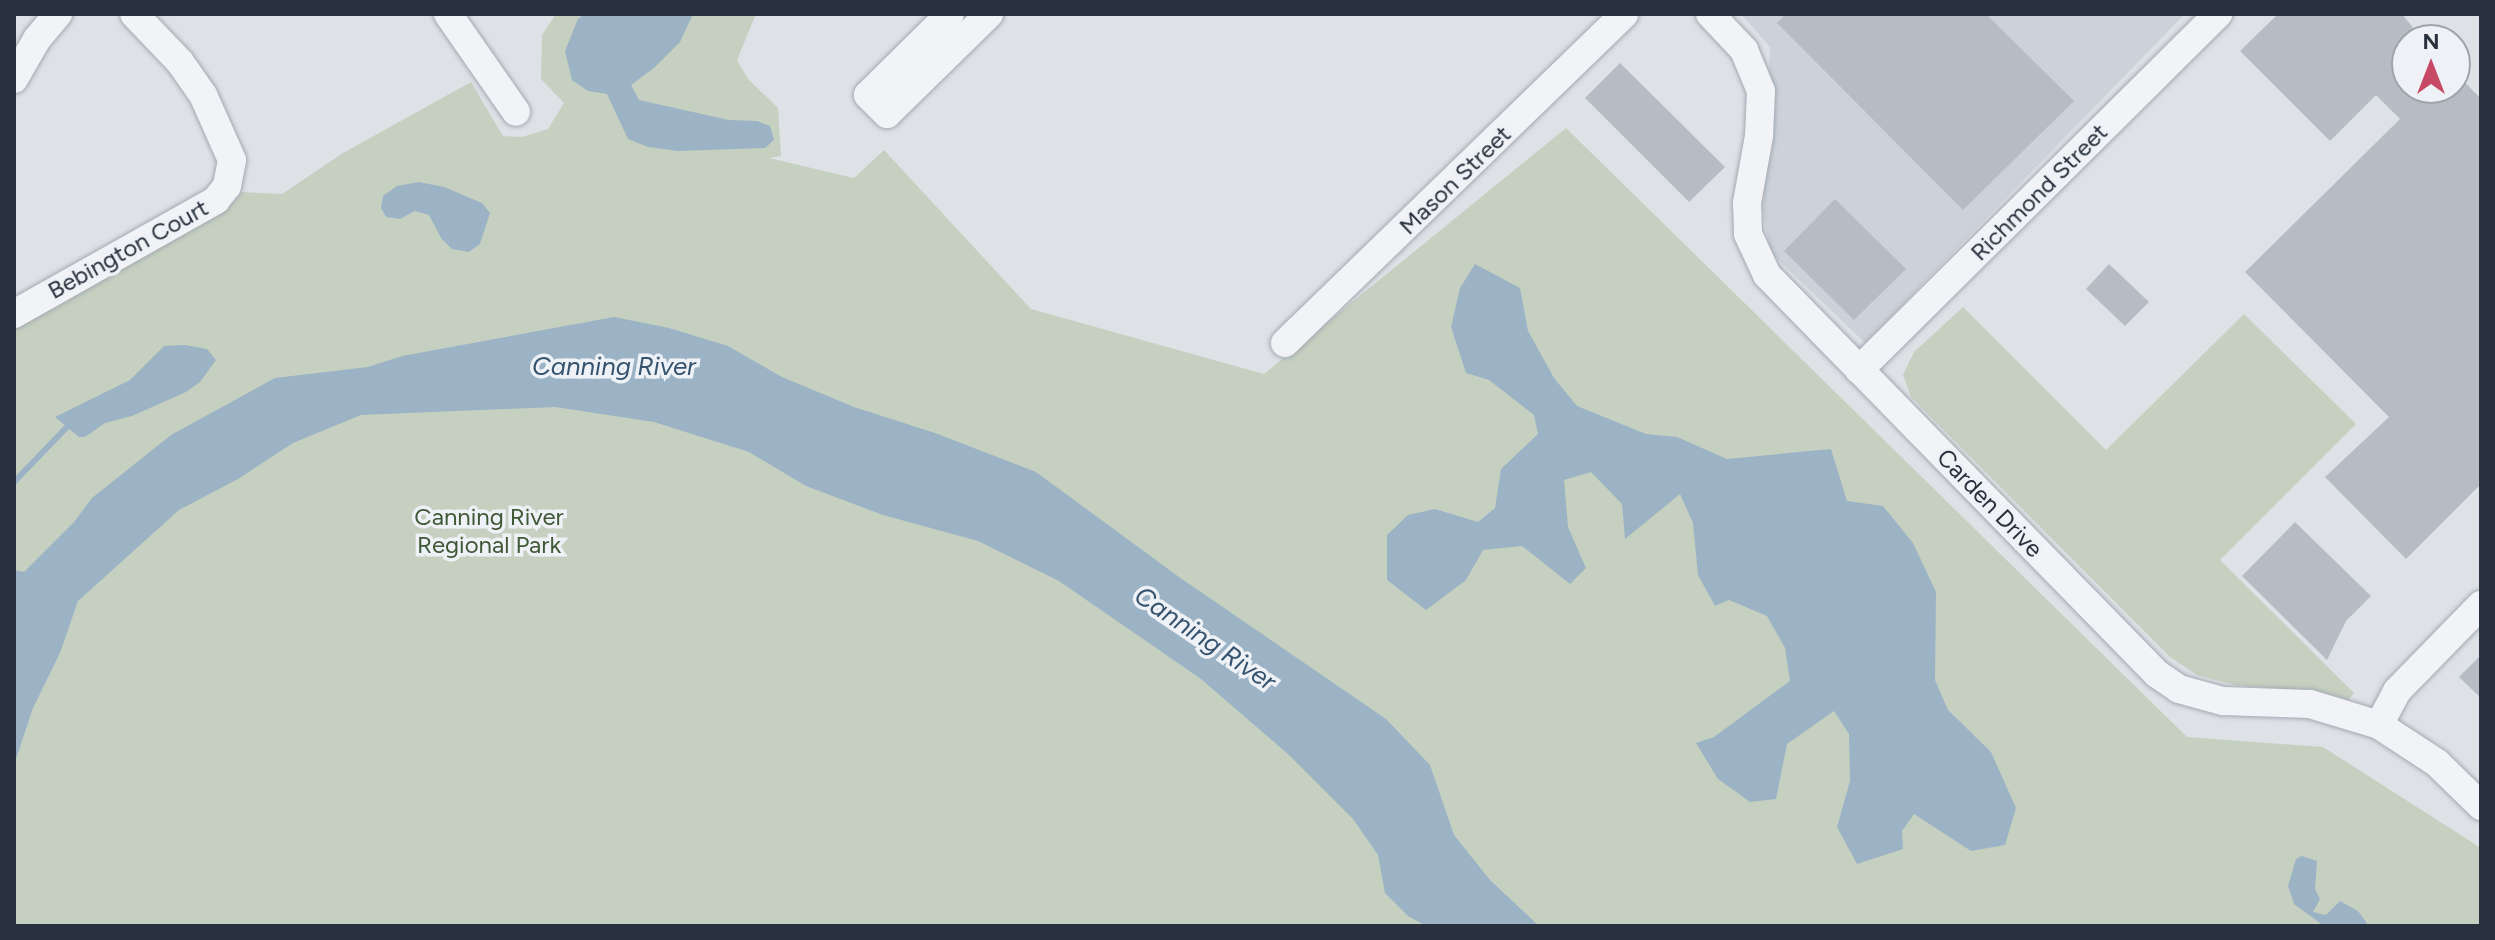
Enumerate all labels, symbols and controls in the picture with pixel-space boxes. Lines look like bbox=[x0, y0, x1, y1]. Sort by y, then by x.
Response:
north arrow bbox=[2391, 24, 2471, 104]
text: N bbox=[2422, 28, 2440, 55]
street label: Richmond Street bbox=[1965, 118, 2113, 266]
street label: Mason Street bbox=[1393, 120, 1517, 240]
street label: Bebington Court bbox=[43, 193, 213, 305]
water label: Canning River bbox=[532, 351, 696, 383]
street label: Carden Drive bbox=[1931, 443, 2049, 563]
park label: Canning River Regional Park bbox=[414, 503, 564, 559]
water label: Canning River bbox=[1128, 580, 1282, 698]

